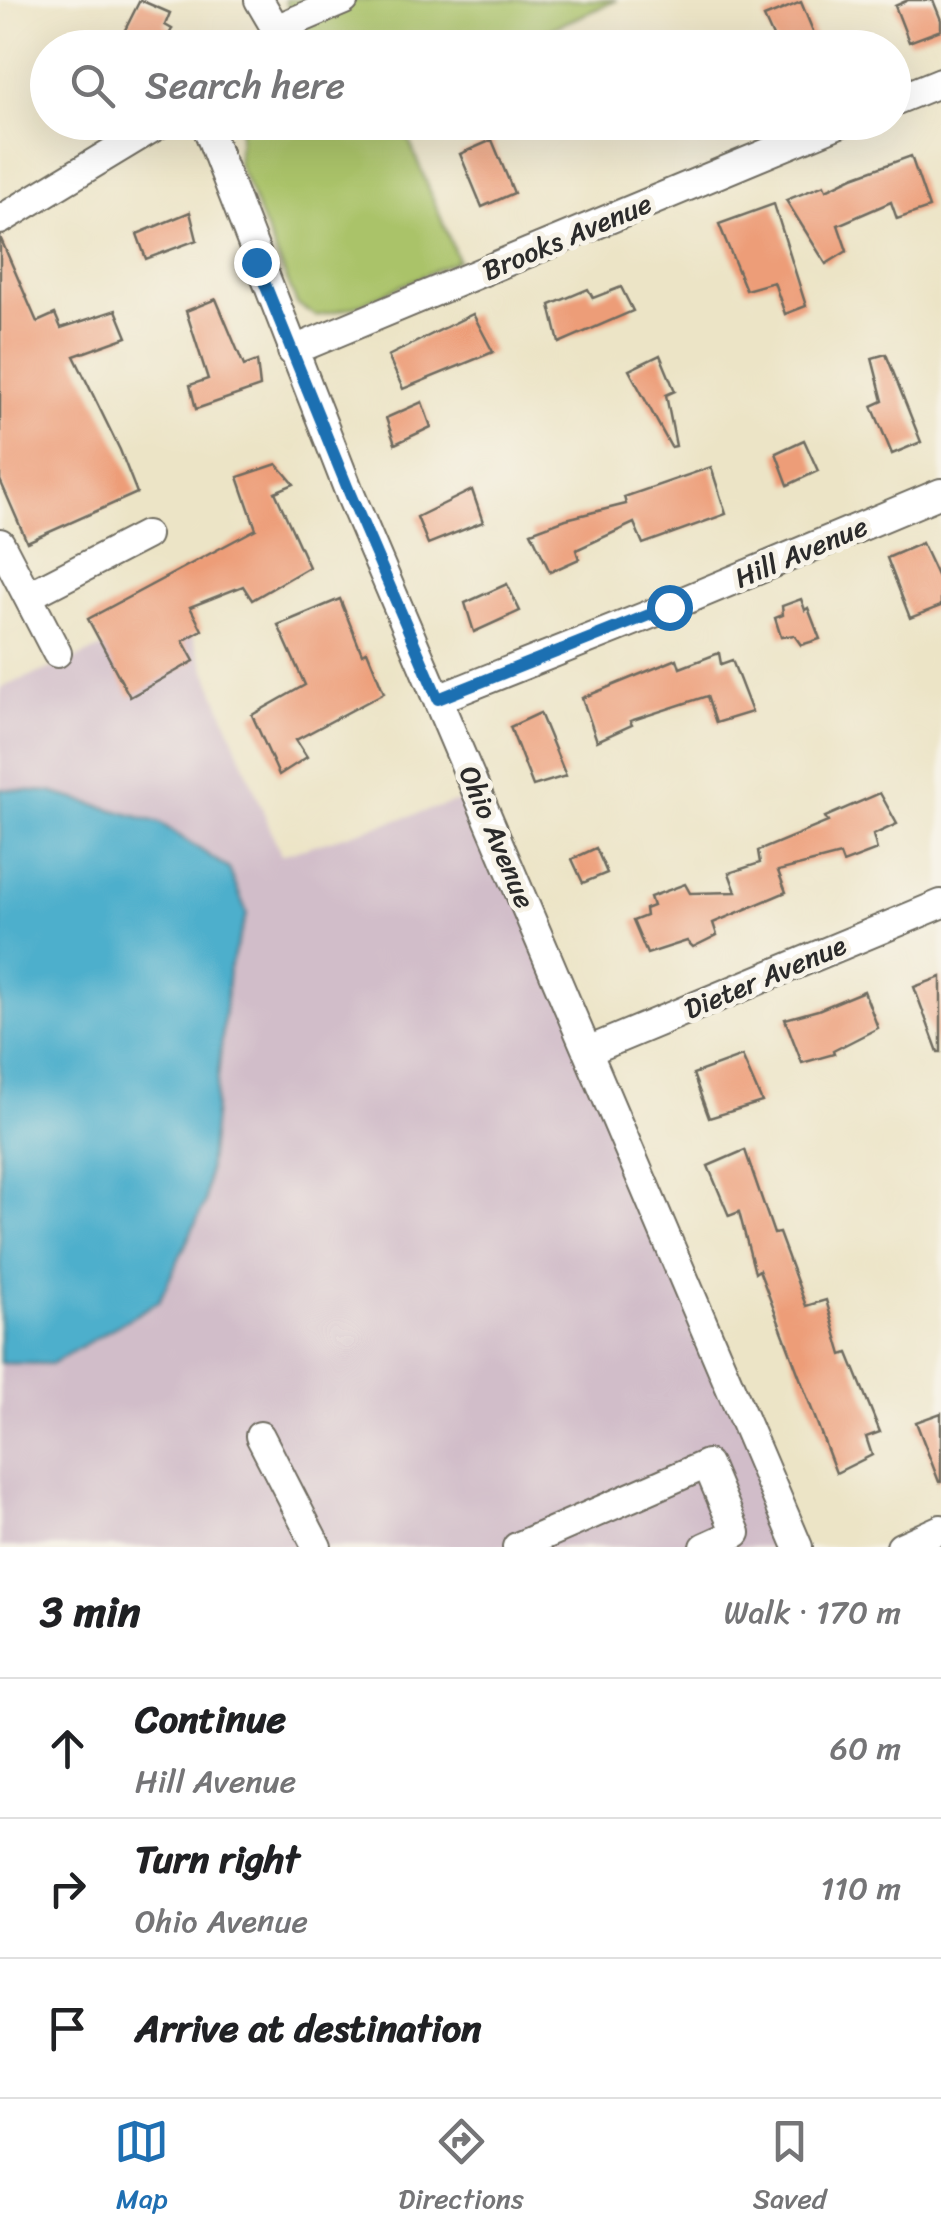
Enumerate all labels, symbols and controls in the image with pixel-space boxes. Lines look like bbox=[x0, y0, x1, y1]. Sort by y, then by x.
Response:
search box bbox=[30, 30, 911, 140]
text: Search here bbox=[145, 52, 345, 119]
icon: search bbox=[65, 58, 120, 113]
street label: Brooks Avenue bbox=[474, 179, 660, 295]
route end bbox=[234, 240, 280, 286]
street label: Hill Avenue bbox=[726, 502, 876, 602]
route start bbox=[647, 585, 693, 631]
street label: Ohio Avenue bbox=[445, 758, 549, 916]
street label: Dieter Avenue bbox=[676, 921, 854, 1033]
text: 3 min bbox=[40, 1575, 140, 1649]
text: Walk · 170 m bbox=[724, 1584, 901, 1641]
text: Continue bbox=[135, 1686, 286, 1753]
text: 60 m bbox=[830, 1720, 901, 1777]
icon: ahead bbox=[40, 1721, 95, 1776]
text: Hill Avenue bbox=[135, 1753, 296, 1810]
text: Turn right bbox=[135, 1826, 300, 1893]
text: 110 m bbox=[820, 1860, 901, 1917]
icon: right bbox=[40, 1861, 95, 1916]
text: Ohio Avenue bbox=[135, 1893, 308, 1950]
text: Arrive at destination bbox=[135, 1995, 482, 2062]
icon: arrive bbox=[40, 2001, 95, 2056]
tab: Map bbox=[114, 2114, 169, 2223]
tab: Directions bbox=[398, 2114, 524, 2223]
tab: Saved bbox=[753, 2114, 827, 2223]

